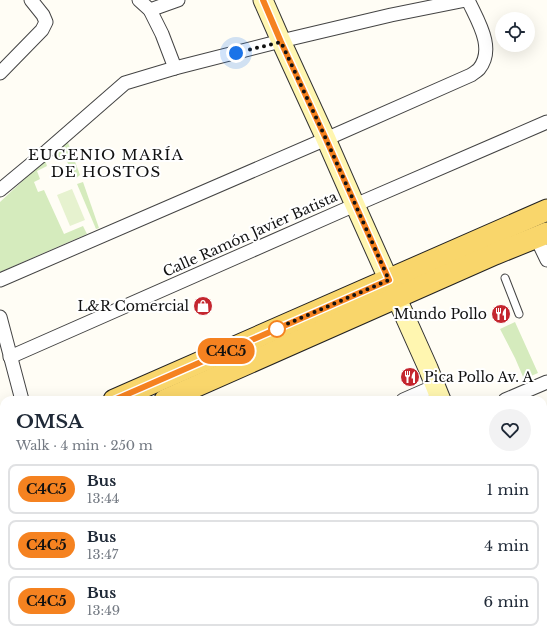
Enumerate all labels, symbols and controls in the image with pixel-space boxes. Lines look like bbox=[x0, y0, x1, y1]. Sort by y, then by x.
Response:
map controls bbox=[495, 12, 535, 52]
button: locate bbox=[495, 12, 535, 52]
your location bbox=[226, 43, 246, 63]
district label: EUGENIO MARÍA DE HOSTOS bbox=[28, 145, 184, 181]
street label: Calle Ramón Javier Batista bbox=[160, 187, 340, 281]
shop icon: L&R Comercial bbox=[192, 295, 214, 317]
place label: L&R Comercial bbox=[77, 297, 189, 315]
restaurant icon: Mundo Pollo bbox=[490, 303, 512, 325]
place label: Mundo Pollo bbox=[394, 305, 487, 323]
unlabelled marker bbox=[268, 320, 286, 338]
line badge: C4C5 bbox=[198, 338, 254, 364]
text: C4C5 bbox=[206, 342, 246, 360]
restaurant icon: Pica Pollo Av. A bbox=[399, 366, 421, 388]
place label: Pica Pollo Av. A bbox=[424, 368, 534, 386]
button: heart bbox=[489, 409, 531, 451]
text: OMSA bbox=[16, 410, 83, 433]
text: Walk · 4 min · 250 m bbox=[16, 437, 153, 454]
text: Bus bbox=[87, 471, 116, 490]
text: C4C5 bbox=[26, 480, 67, 498]
text: 1 min bbox=[486, 480, 529, 499]
text: 13:44 bbox=[87, 490, 119, 507]
text: Bus bbox=[87, 527, 116, 546]
text: C4C5 bbox=[26, 536, 67, 554]
text: 4 min bbox=[484, 536, 529, 555]
text: 13:47 bbox=[87, 546, 118, 563]
text: Bus bbox=[87, 583, 116, 602]
text: C4C5 bbox=[26, 592, 67, 610]
text: 6 min bbox=[484, 592, 529, 611]
text: 13:49 bbox=[87, 602, 120, 619]

